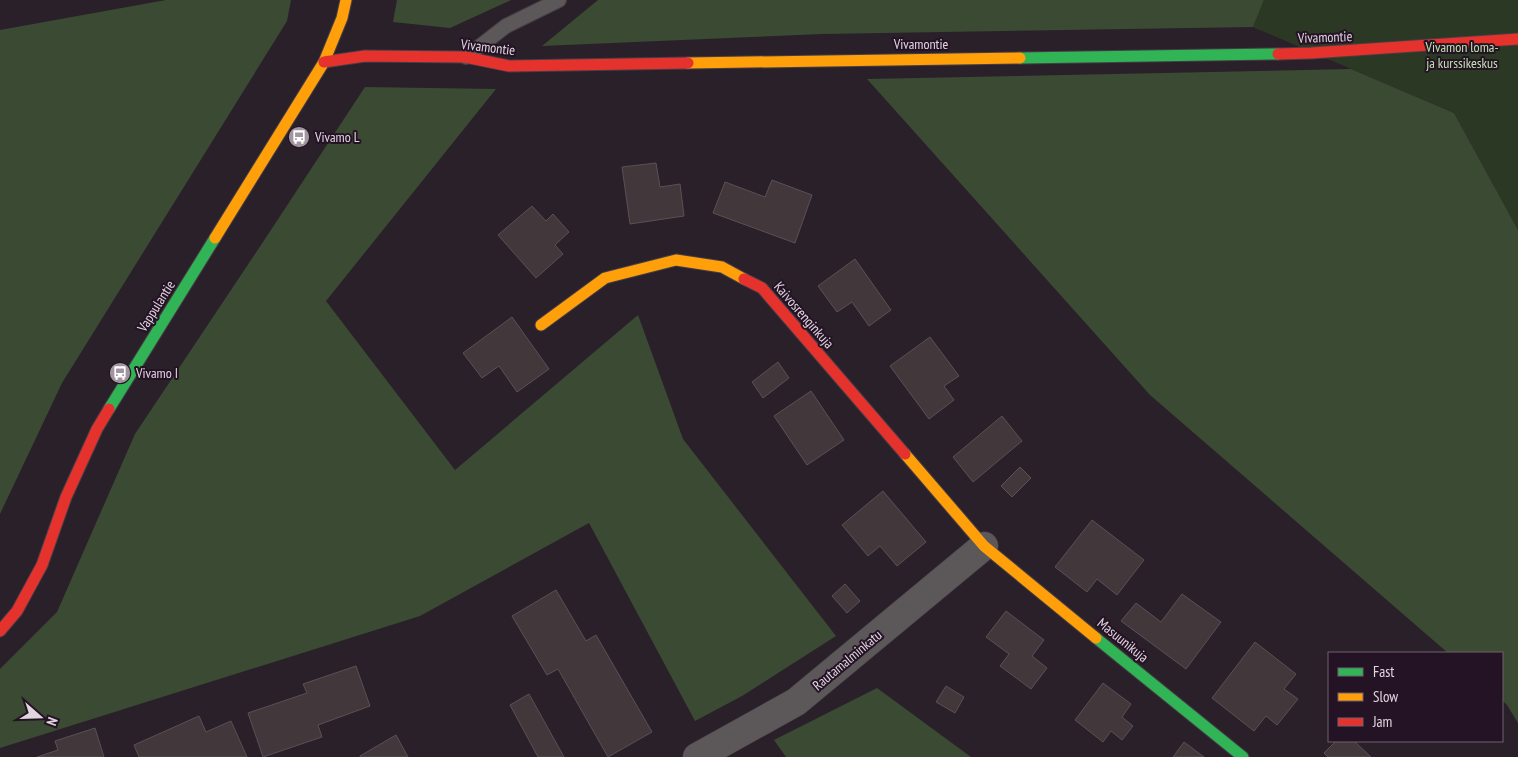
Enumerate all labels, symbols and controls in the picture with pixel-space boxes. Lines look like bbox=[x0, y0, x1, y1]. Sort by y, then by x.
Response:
street label: Vivamontie bbox=[1296, 27, 1353, 47]
street label: Vivamontie bbox=[459, 35, 516, 59]
street label: Vivamontie bbox=[893, 35, 948, 53]
park label: Vivamon loma- ja kurssikeskus bbox=[1425, 38, 1498, 72]
bus stop icon: Vivamo L bbox=[287, 125, 311, 149]
place label: Vivamo L bbox=[314, 128, 360, 146]
street label: Vappulantie bbox=[133, 277, 179, 336]
street label: Kaivosrenginkuja bbox=[770, 278, 838, 352]
bus stop icon: Vivamo I bbox=[108, 361, 132, 385]
place label: Vivamo I bbox=[135, 364, 178, 382]
street label: Masuunikuja bbox=[1094, 614, 1152, 666]
street label: Rautamalminkatu bbox=[809, 626, 885, 694]
legend bbox=[1328, 652, 1503, 742]
text: Fast bbox=[1373, 662, 1394, 681]
text: Slow bbox=[1373, 687, 1398, 706]
north arrow bbox=[15, 692, 65, 742]
text: Jam bbox=[1372, 712, 1392, 731]
text: N bbox=[42, 715, 62, 728]

